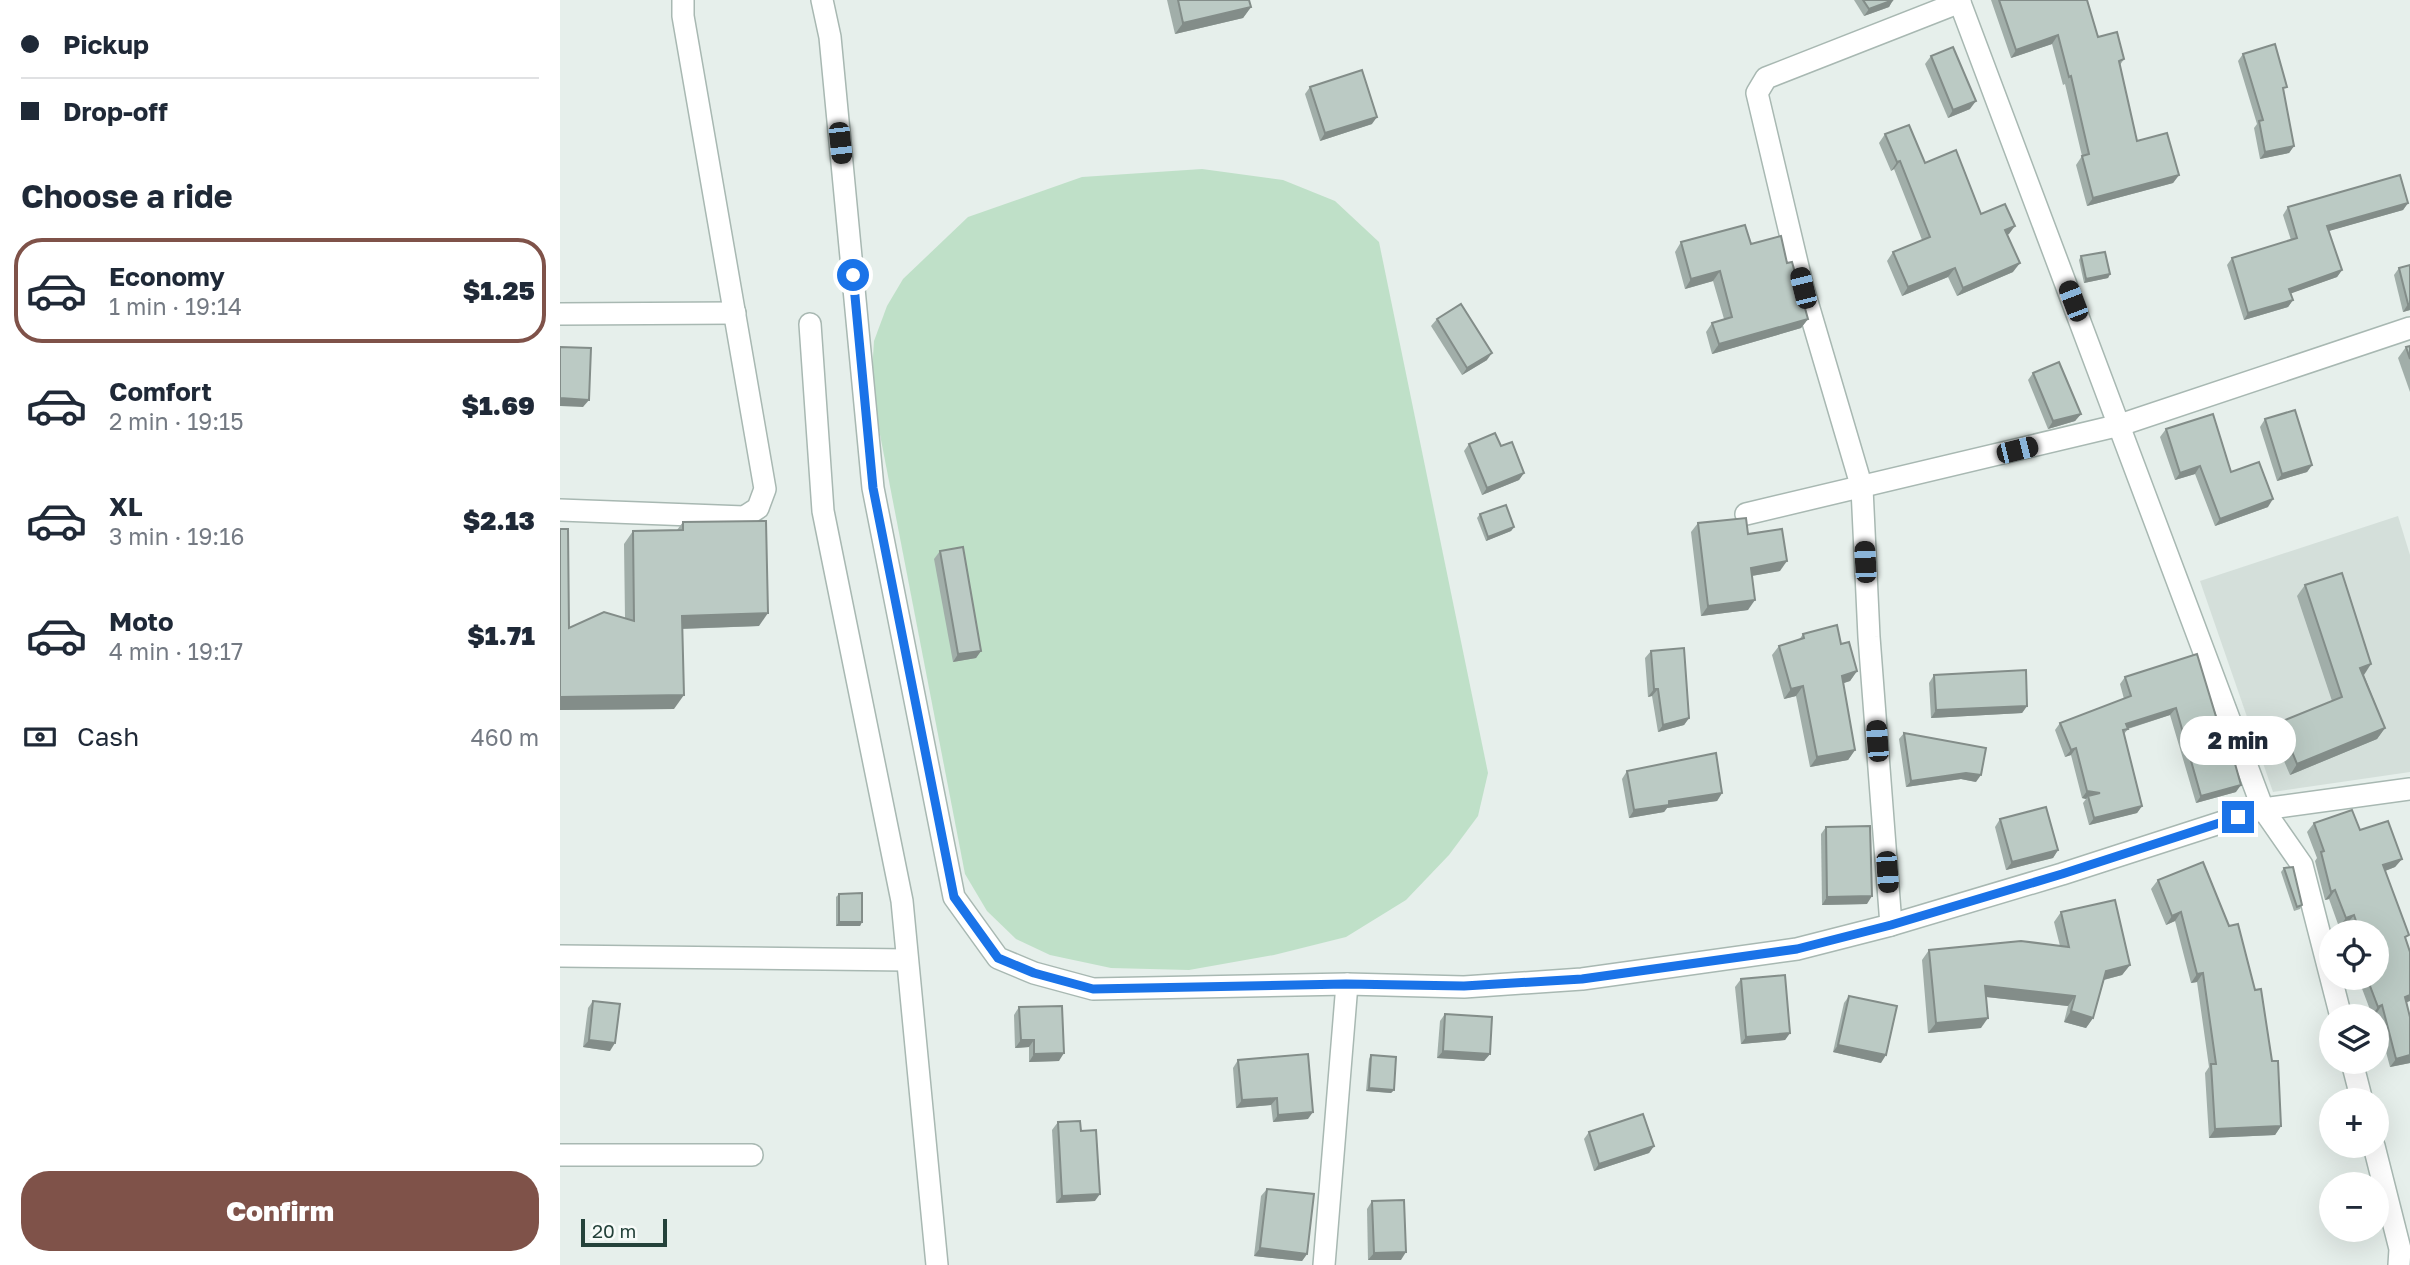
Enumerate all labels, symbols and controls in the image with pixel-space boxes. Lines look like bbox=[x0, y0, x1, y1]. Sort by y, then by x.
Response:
text: Pickup bbox=[63, 29, 149, 60]
text: Drop-off bbox=[63, 96, 168, 127]
car bbox=[828, 121, 853, 165]
text: Choose a ride bbox=[21, 177, 233, 215]
icon: car bbox=[25, 259, 88, 322]
route start bbox=[837, 259, 869, 291]
text: Economy bbox=[109, 261, 225, 292]
car bbox=[1788, 265, 1819, 311]
text: $1.25 bbox=[463, 275, 535, 306]
car bbox=[2056, 278, 2091, 324]
text: 1 min · 19:14 bbox=[109, 292, 242, 320]
icon: car bbox=[25, 374, 88, 437]
text: Comfort bbox=[109, 376, 212, 407]
text: $1.69 bbox=[461, 390, 535, 421]
text: 2 min · 19:15 bbox=[109, 407, 244, 435]
car bbox=[1995, 435, 2040, 465]
icon: car bbox=[25, 489, 88, 552]
text: XL bbox=[109, 491, 143, 522]
text: $2.13 bbox=[463, 505, 535, 536]
text: 3 min · 19:16 bbox=[109, 522, 244, 550]
car bbox=[1854, 540, 1877, 584]
icon: car bbox=[25, 604, 88, 667]
text: Moto bbox=[109, 606, 174, 637]
text: $1.71 bbox=[467, 620, 535, 651]
text: 4 min · 19:17 bbox=[109, 637, 243, 665]
callout: 2 min bbox=[2180, 716, 2296, 764]
icon: cash bbox=[21, 718, 59, 756]
car bbox=[1866, 719, 1889, 763]
text: Cash bbox=[77, 721, 139, 752]
text: 460 m bbox=[471, 723, 539, 751]
text: 2 min bbox=[2208, 726, 2268, 754]
route end bbox=[2222, 801, 2254, 833]
car bbox=[1876, 850, 1899, 894]
map controls bbox=[2319, 920, 2389, 1242]
button: locate bbox=[2319, 920, 2389, 990]
button: layers bbox=[2319, 1004, 2389, 1074]
button: + bbox=[2319, 1088, 2389, 1158]
button: Confirm bbox=[21, 1171, 539, 1251]
button: − bbox=[2319, 1172, 2389, 1242]
scale bar bbox=[581, 1216, 667, 1248]
text: 20 m bbox=[592, 1219, 636, 1242]

